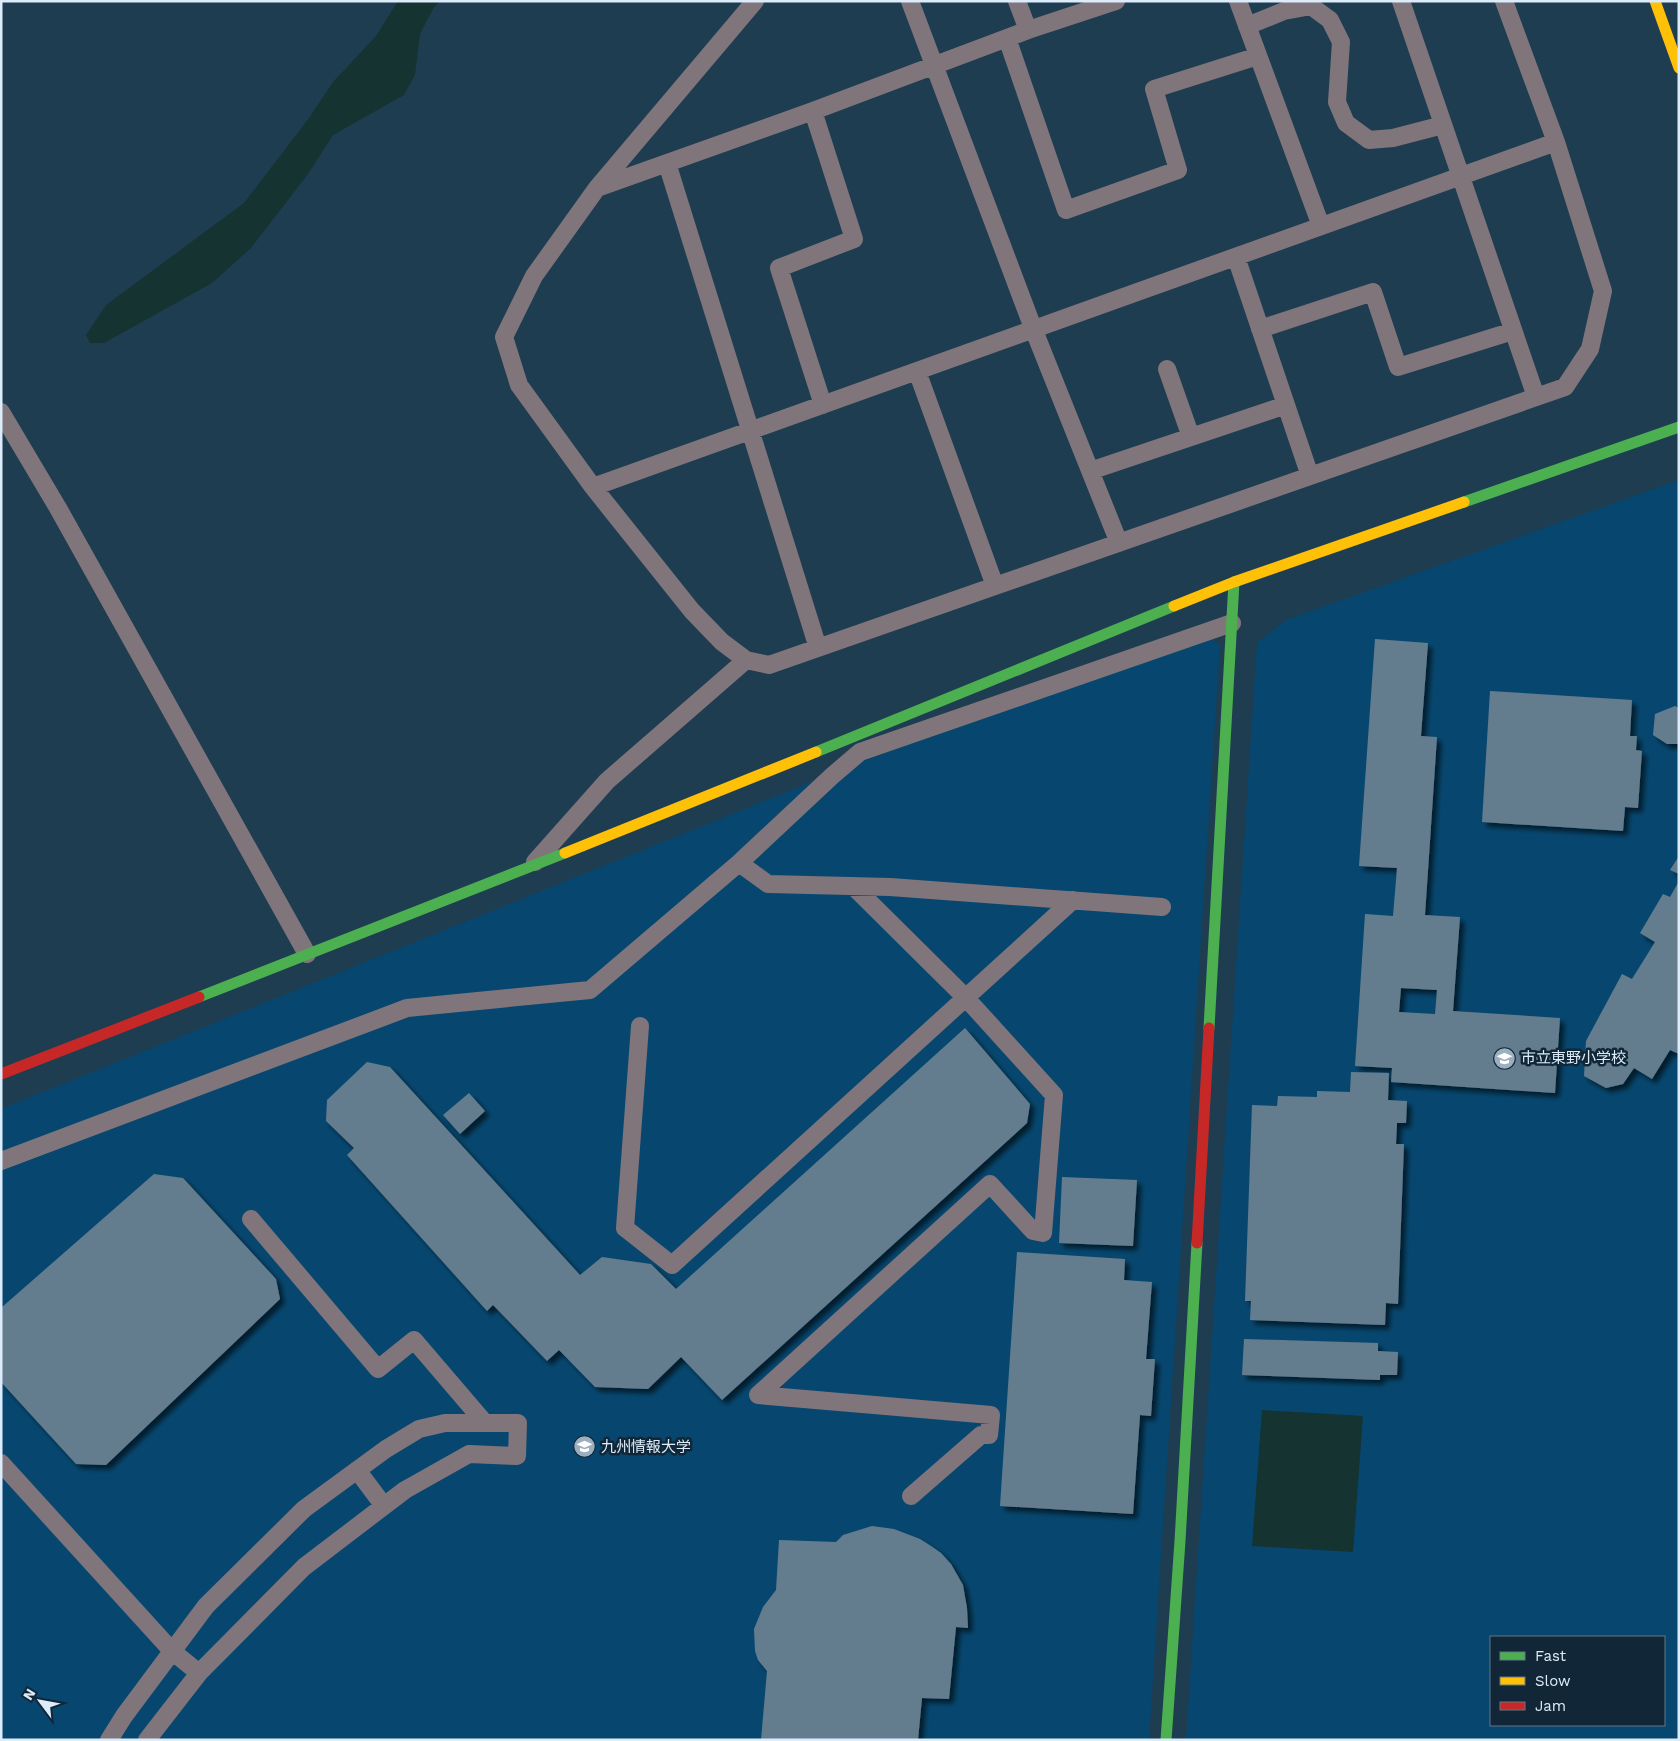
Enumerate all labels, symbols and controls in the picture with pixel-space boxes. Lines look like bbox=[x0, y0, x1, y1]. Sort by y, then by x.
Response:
school or university icon: 市立東野小学校 bbox=[1493, 1046, 1517, 1070]
place label: 市立東野小学校 bbox=[1521, 1049, 1626, 1067]
school or university icon: 九州情報大学 bbox=[573, 1435, 597, 1459]
place label: 九州情報大学 bbox=[601, 1438, 691, 1456]
legend bbox=[1490, 1636, 1665, 1726]
text: Fast bbox=[1535, 1647, 1567, 1665]
text: Slow bbox=[1535, 1672, 1571, 1690]
north arrow bbox=[15, 1676, 65, 1726]
text: N bbox=[19, 1685, 39, 1703]
text: Jam bbox=[1535, 1697, 1566, 1715]

